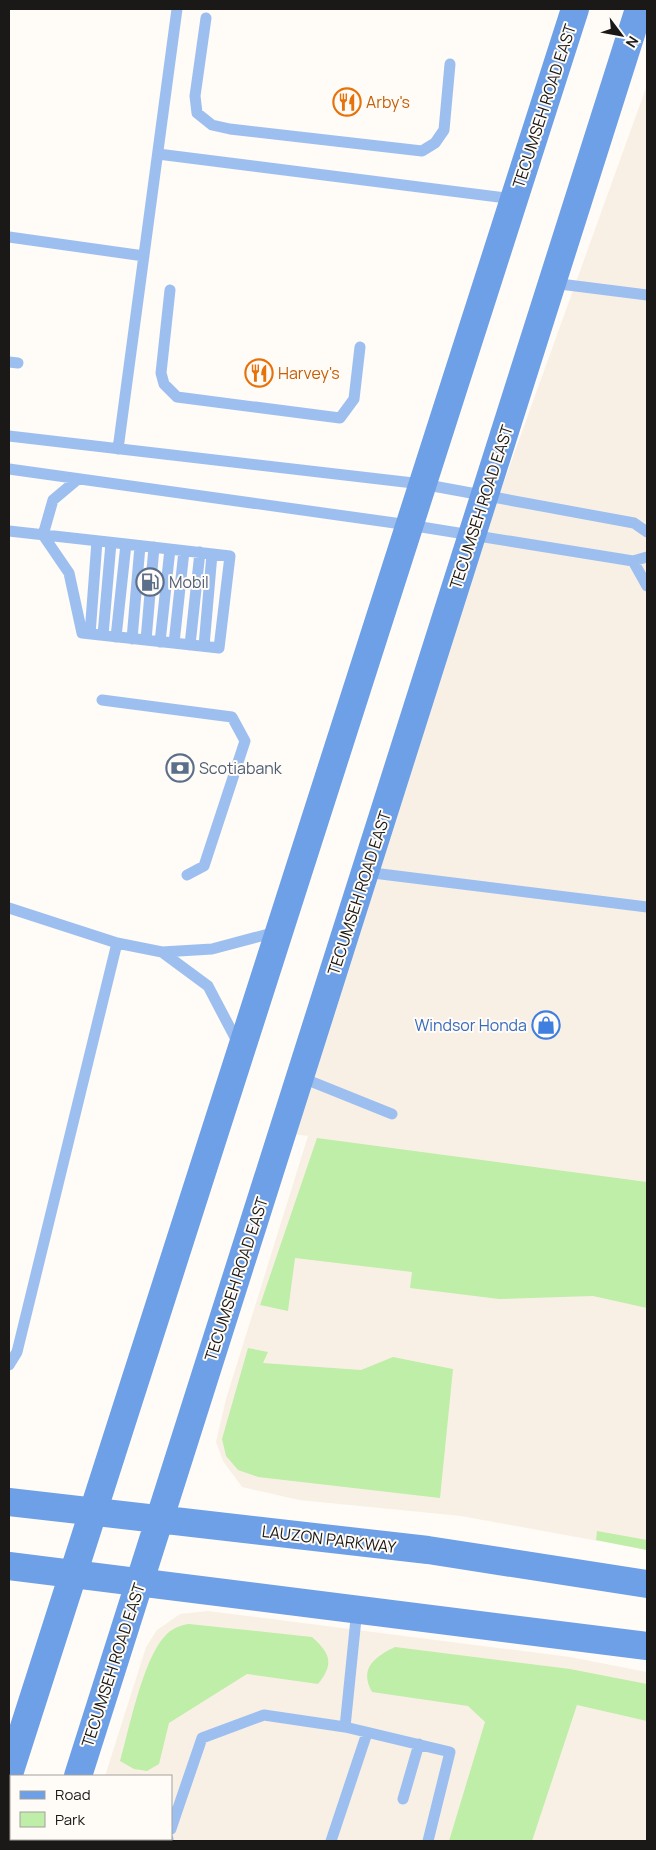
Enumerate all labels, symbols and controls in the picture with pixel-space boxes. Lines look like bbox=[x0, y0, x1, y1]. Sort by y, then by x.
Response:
north arrow bbox=[596, 10, 646, 60]
street label: TECUMSEH ROAD EAST bbox=[507, 21, 581, 191]
text: N bbox=[622, 33, 643, 51]
restaurant icon: Arby's bbox=[332, 87, 362, 117]
place label: Arby's bbox=[366, 91, 410, 113]
restaurant icon: Harvey's bbox=[244, 358, 274, 388]
place label: Harvey's bbox=[278, 362, 340, 384]
street label: TECUMSEH ROAD EAST bbox=[444, 422, 518, 592]
fuel station icon: Mobil bbox=[135, 567, 165, 597]
place label: Mobil bbox=[169, 571, 209, 593]
bank icon: Scotiabank bbox=[165, 753, 195, 783]
place label: Scotiabank bbox=[199, 757, 283, 779]
street label: TECUMSEH ROAD EAST bbox=[322, 808, 396, 978]
shop icon: Windsor Honda bbox=[531, 1010, 561, 1040]
place label: Windsor Honda bbox=[415, 1014, 527, 1036]
street label: TECUMSEH ROAD EAST bbox=[199, 1194, 273, 1364]
street label: LAUZON PARKWAY bbox=[261, 1520, 398, 1558]
street label: TECUMSEH ROAD EAST bbox=[76, 1580, 150, 1750]
legend bbox=[10, 1775, 172, 1840]
text: Road bbox=[55, 1784, 91, 1805]
text: Park bbox=[55, 1809, 85, 1830]

